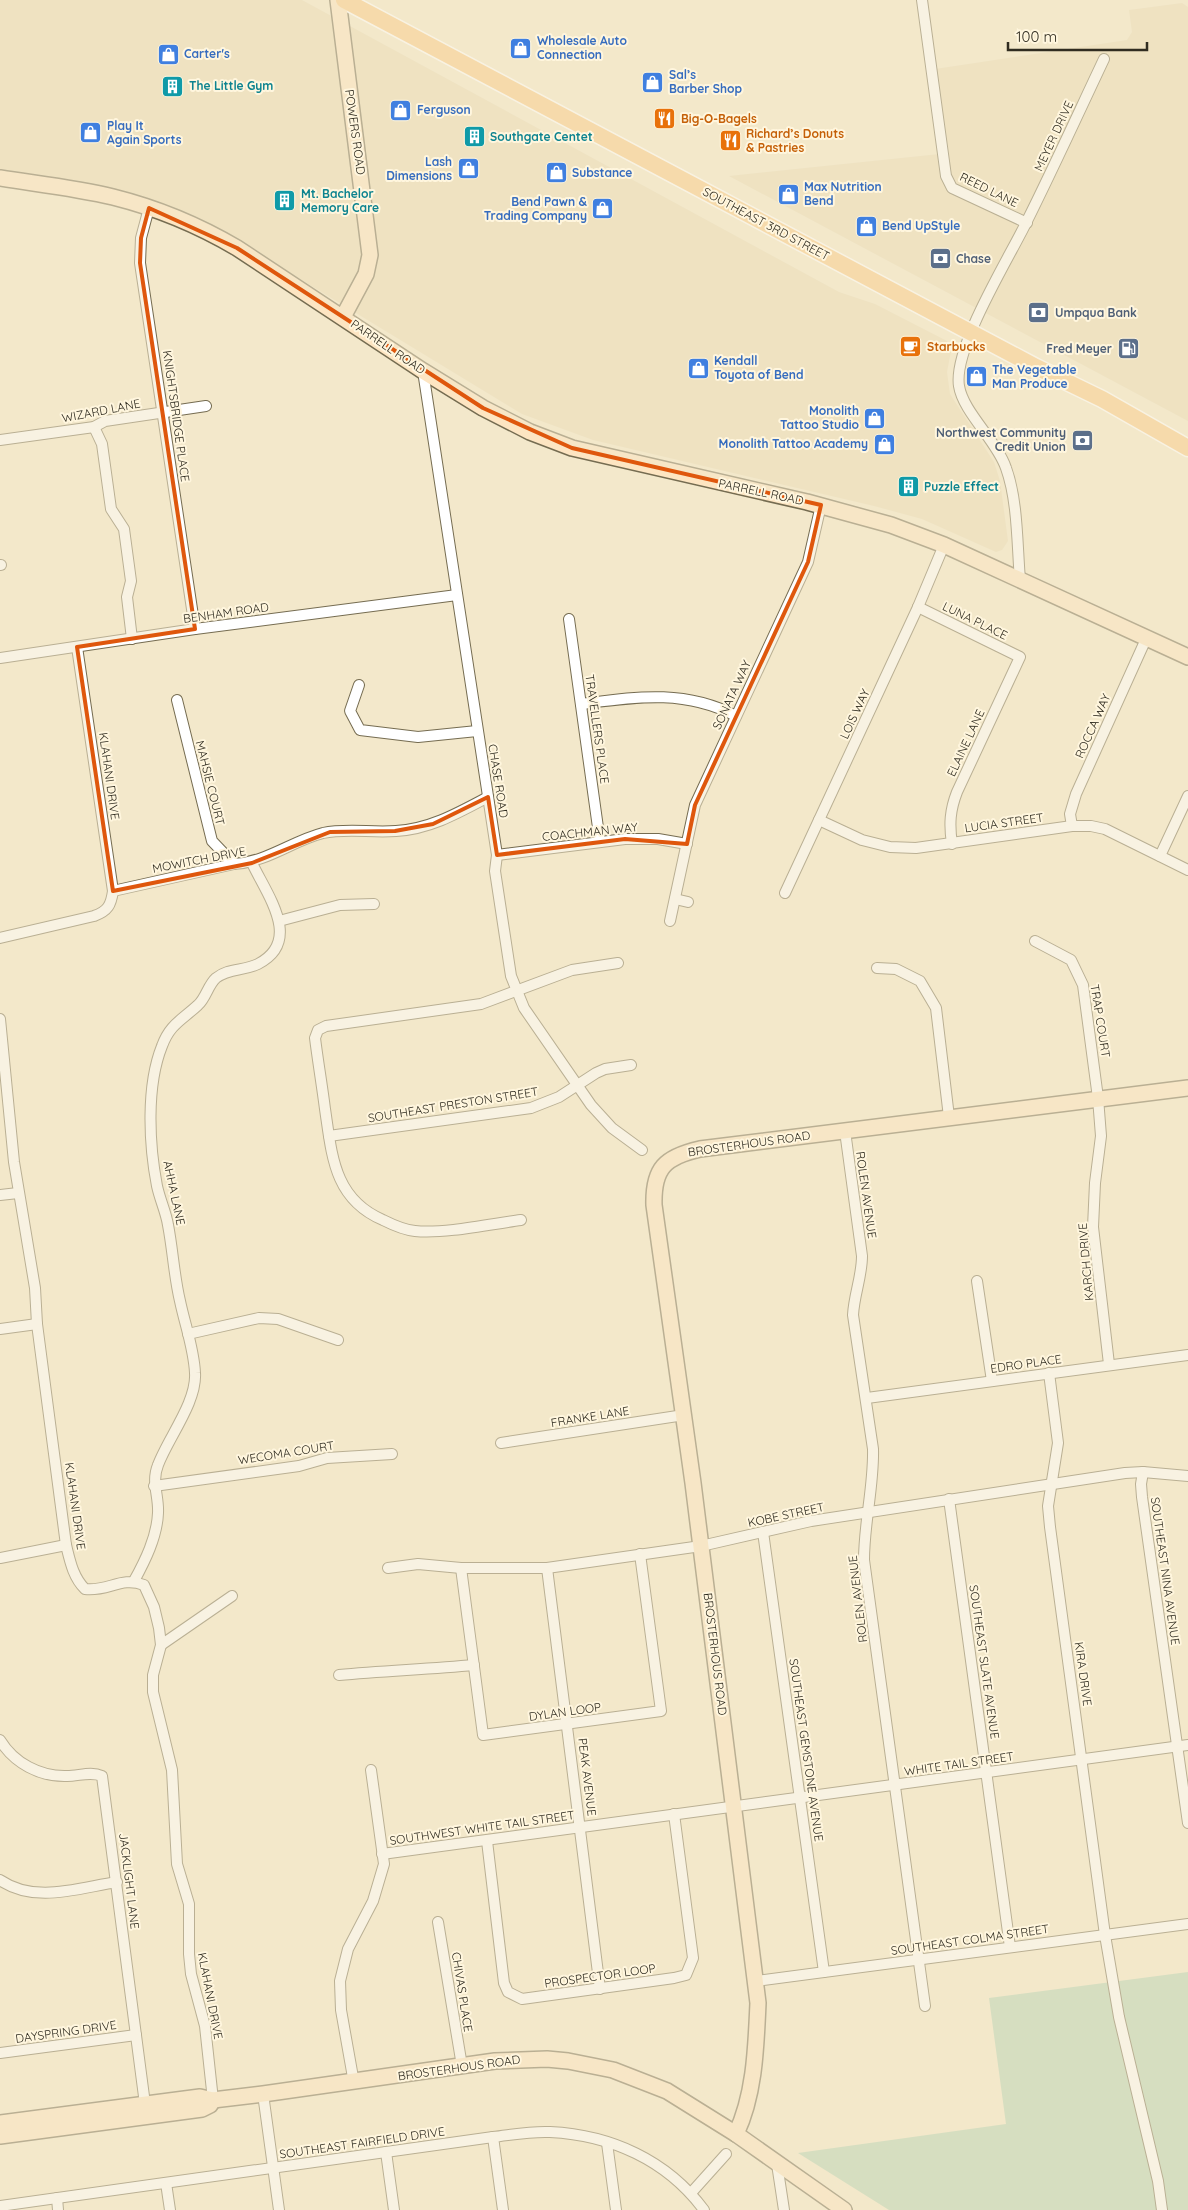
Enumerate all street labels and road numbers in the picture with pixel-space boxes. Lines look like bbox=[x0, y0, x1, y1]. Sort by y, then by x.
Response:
street label: POWERS ROAD bbox=[342, 88, 369, 176]
street label: MEYER DRIVE bbox=[1031, 98, 1076, 173]
street label: REED LANE bbox=[957, 169, 1021, 210]
street label: SOUTHEAST 3RD STREET bbox=[700, 184, 832, 263]
street label: PARRELL ROAD bbox=[348, 316, 429, 377]
street label: KNIGHTSBRIDGE PLACE bbox=[160, 349, 193, 483]
street label: WIZARD LANE bbox=[60, 396, 142, 425]
street label: PARRELL ROAD bbox=[717, 475, 805, 508]
street label: LUNA PLACE bbox=[940, 598, 1010, 643]
street label: BENHAM ROAD bbox=[182, 599, 270, 626]
street label: SONATA WAY bbox=[709, 657, 754, 732]
street label: TRAVELLERS PLACE bbox=[582, 673, 613, 785]
street label: LOIS WAY bbox=[836, 686, 873, 741]
street label: ROCCA WAY bbox=[1072, 691, 1114, 760]
street label: ELAINE LANE bbox=[943, 707, 988, 779]
street label: KLAHANI DRIVE bbox=[96, 731, 123, 821]
street label: MAHSIE COURT bbox=[193, 739, 228, 827]
street label: CHASE ROAD bbox=[485, 743, 512, 819]
street label: LUCIA STREET bbox=[964, 810, 1044, 835]
street label: COACHMAN WAY bbox=[541, 819, 639, 844]
street label: MOWITCH DRIVE bbox=[151, 843, 247, 876]
street label: TRAP COURT bbox=[1087, 983, 1114, 1059]
street label: SOUTHEAST PRESTON STREET bbox=[367, 1084, 539, 1125]
street label: BROSTERHOUS ROAD bbox=[687, 1127, 811, 1160]
street label: ROLEN AVENUE bbox=[853, 1150, 880, 1240]
street label: AHHA LANE bbox=[160, 1159, 189, 1227]
street label: KARCH DRIVE bbox=[1075, 1222, 1096, 1302]
street label: EDRO PLACE bbox=[989, 1351, 1063, 1376]
street label: FRANKE LANE bbox=[550, 1403, 630, 1430]
street label: WECOMA COURT bbox=[237, 1438, 335, 1468]
street label: KLAHANI DRIVE bbox=[62, 1461, 89, 1551]
street label: SOUTHEAST NINA AVENUE bbox=[1148, 1496, 1183, 1646]
street label: KOBE STREET bbox=[746, 1499, 825, 1530]
street label: ROLEN AVENUE bbox=[845, 1554, 870, 1644]
street label: SOUTHEAST SLATE AVENUE bbox=[966, 1584, 1003, 1740]
street label: BROSTERHOUS ROAD bbox=[701, 1592, 731, 1717]
street label: KIRA DRIVE bbox=[1072, 1641, 1095, 1707]
street label: SOUTHEAST GEMSTONE AVENUE bbox=[786, 1657, 827, 1843]
street label: DYLAN LOOP bbox=[528, 1699, 602, 1724]
street label: PEAK AVENUE bbox=[575, 1737, 600, 1817]
street label: WHITE TAIL STREET bbox=[903, 1748, 1015, 1779]
street label: SOUTHWEST WHITE TAIL STREET bbox=[388, 1807, 575, 1848]
street label: JACKLIGHT LANE bbox=[116, 1832, 143, 1930]
street label: SOUTHEAST COLMA STREET bbox=[890, 1921, 1050, 1958]
street label: KLAHANI DRIVE bbox=[195, 1951, 226, 2041]
street label: CHIVAS PLACE bbox=[449, 1951, 476, 2033]
street label: PROSPECTOR LOOP bbox=[543, 1960, 656, 1991]
street label: DAYSPRING DRIVE bbox=[14, 2017, 118, 2046]
street label: BROSTERHOUS ROAD bbox=[397, 2051, 521, 2084]
street label: SOUTHEAST FAIRFIELD DRIVE bbox=[278, 2123, 446, 2162]

